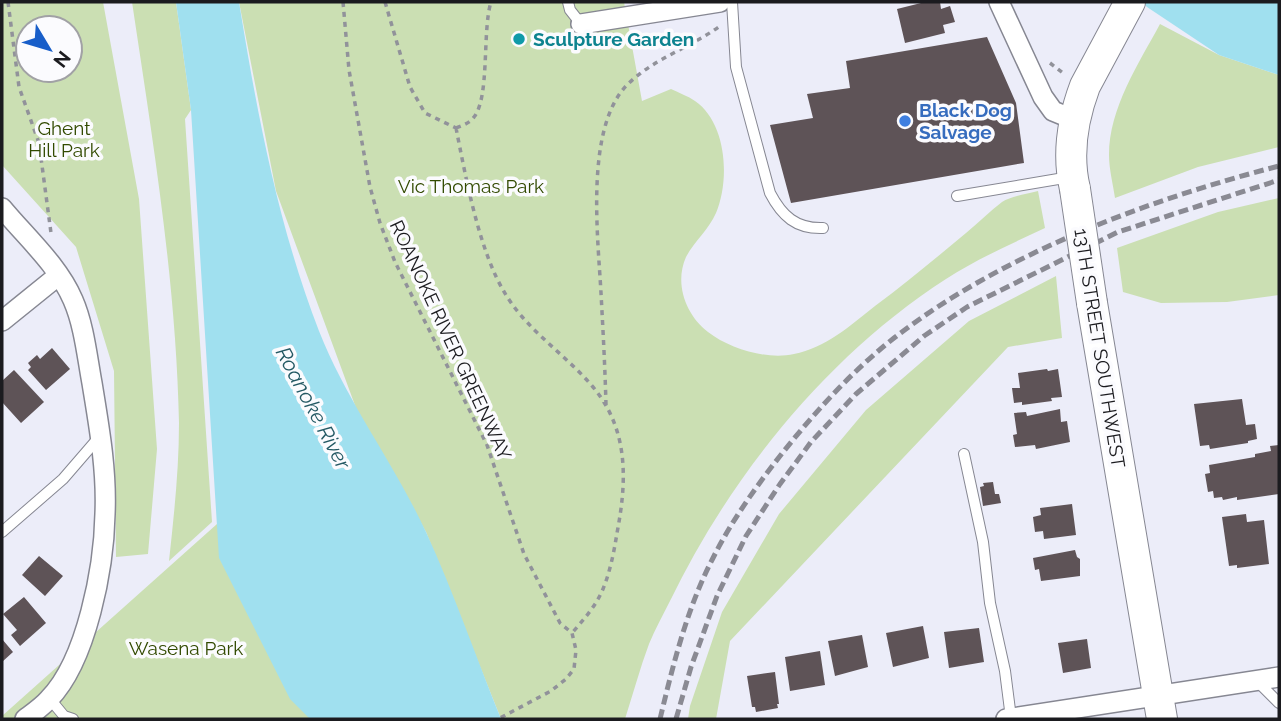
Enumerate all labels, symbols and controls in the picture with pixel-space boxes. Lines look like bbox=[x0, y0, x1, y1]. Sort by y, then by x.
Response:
north arrow bbox=[14, 14, 84, 84]
place label: Sculpture Garden bbox=[533, 28, 694, 50]
marker: Sculpture Garden bbox=[511, 31, 527, 47]
text: N bbox=[49, 47, 76, 72]
place label: Black Dog Salvage bbox=[919, 99, 1012, 143]
marker: Black Dog Salvage bbox=[897, 113, 913, 129]
park label: Ghent Hill Park bbox=[28, 117, 100, 161]
park label: Vic Thomas Park bbox=[398, 175, 544, 197]
street label: ROANOKE RIVER GREENWAY bbox=[386, 217, 517, 464]
street label: 13TH STREET SOUTHWEST bbox=[1070, 227, 1130, 470]
water label: Roanoke River bbox=[271, 342, 357, 474]
park label: Wasena Park bbox=[129, 637, 243, 659]

